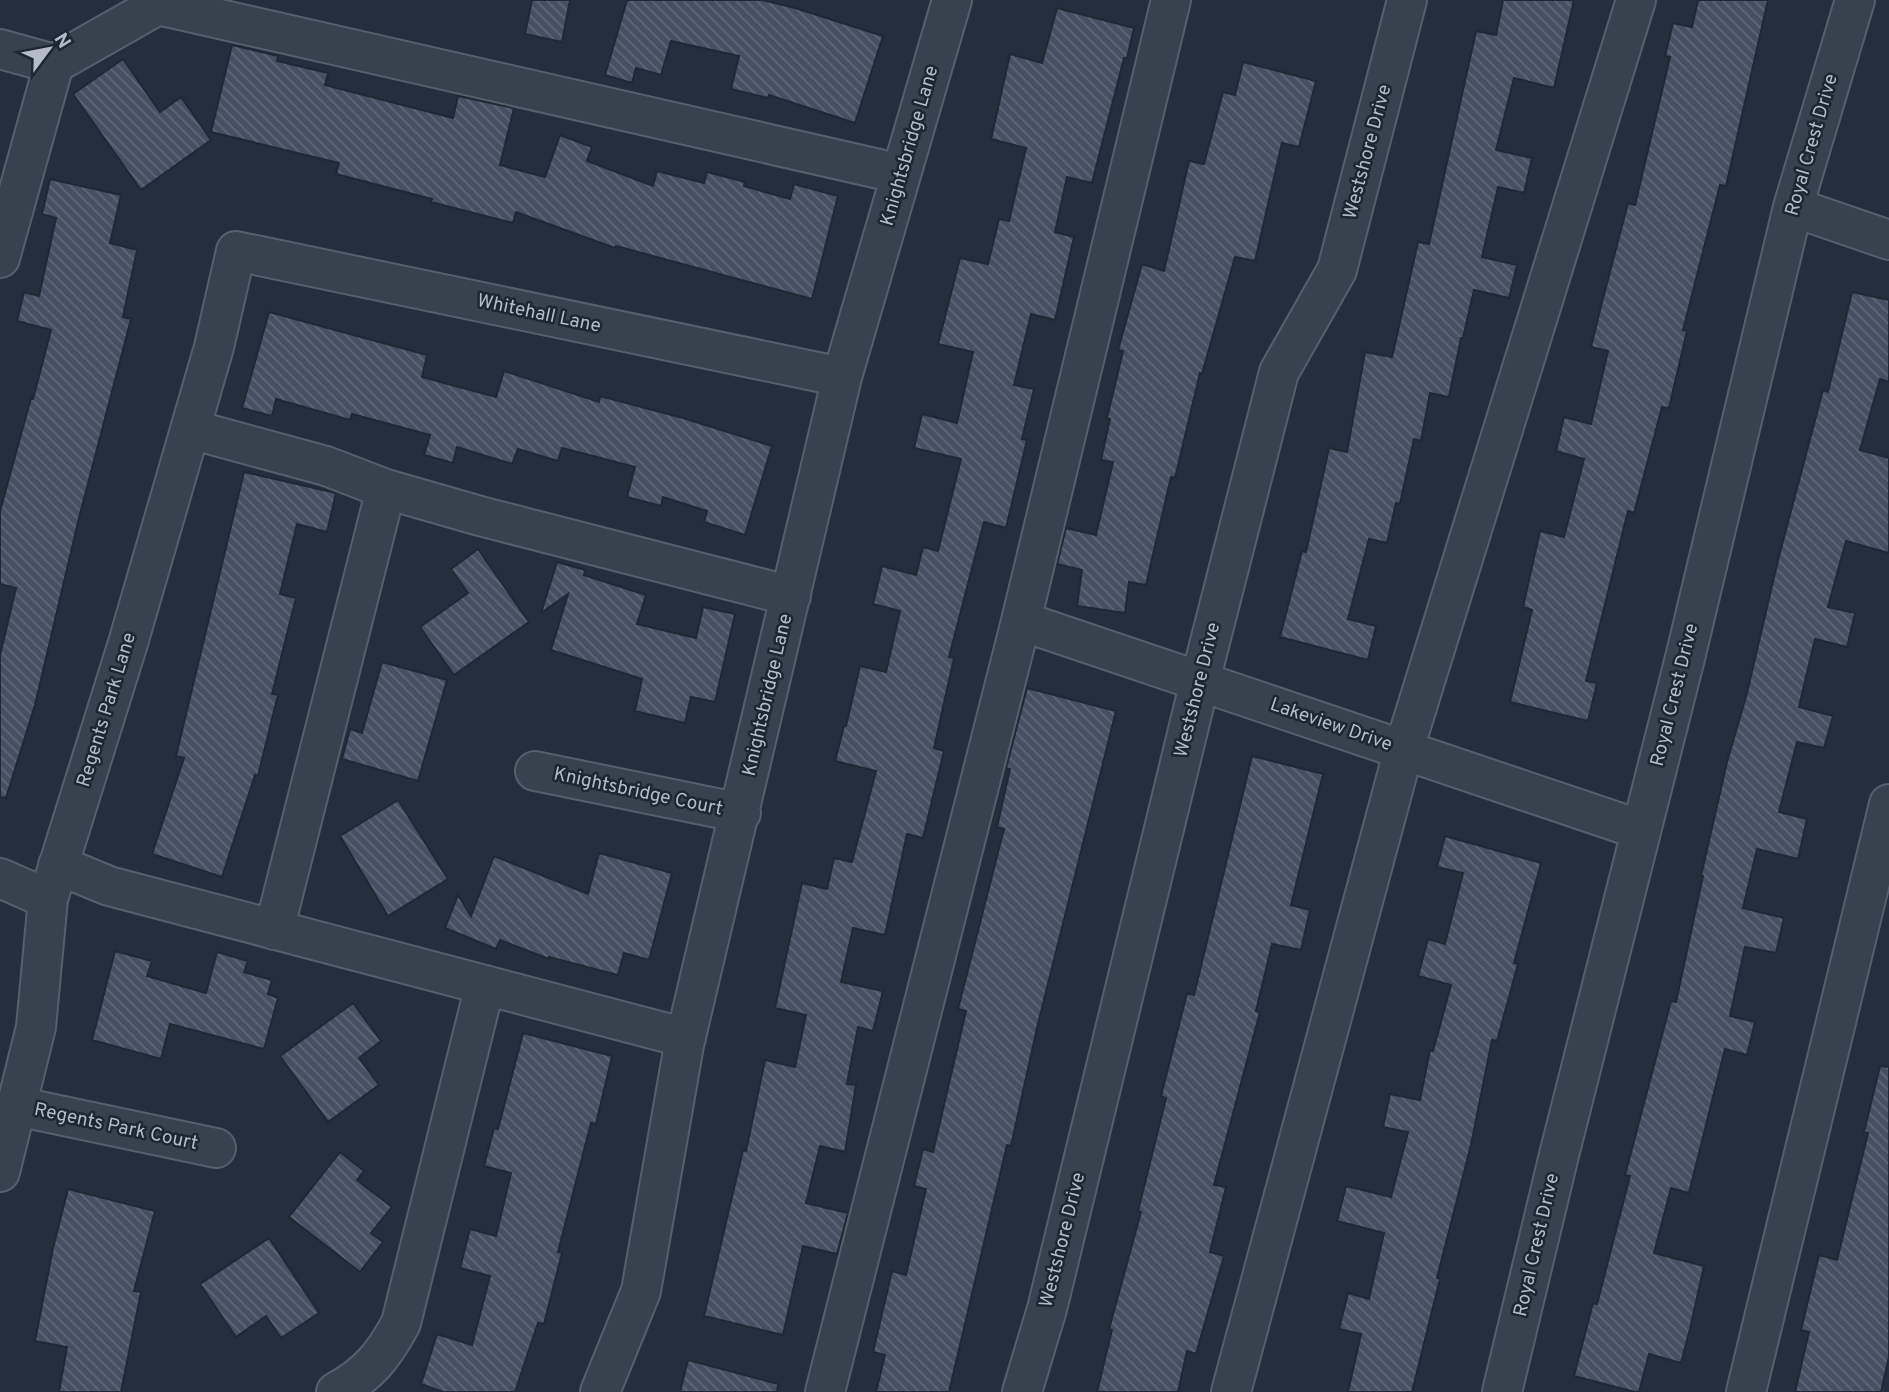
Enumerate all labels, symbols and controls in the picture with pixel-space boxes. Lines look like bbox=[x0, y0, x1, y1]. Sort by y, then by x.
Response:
north arrow bbox=[14, 14, 84, 84]
text: N bbox=[48, 29, 76, 53]
street label: Knightsbridge Lane bbox=[876, 63, 944, 229]
street label: Royal Crest Drive bbox=[1780, 71, 1844, 219]
street label: Westshore Drive bbox=[1339, 82, 1397, 222]
street label: Whitehall Lane bbox=[475, 289, 603, 339]
street label: Knightsbridge Lane bbox=[738, 612, 798, 778]
street label: Westshore Drive bbox=[1170, 620, 1226, 760]
street label: Royal Crest Drive bbox=[1646, 621, 1704, 769]
street label: Regents Park Lane bbox=[72, 630, 142, 790]
street label: Lakeview Drive bbox=[1267, 693, 1395, 757]
street label: Knightsbridge Court bbox=[551, 762, 725, 822]
street label: Regents Park Court bbox=[32, 1098, 200, 1156]
street label: Westshore Drive bbox=[1035, 1170, 1091, 1310]
street label: Royal Crest Drive bbox=[1509, 1171, 1565, 1319]

